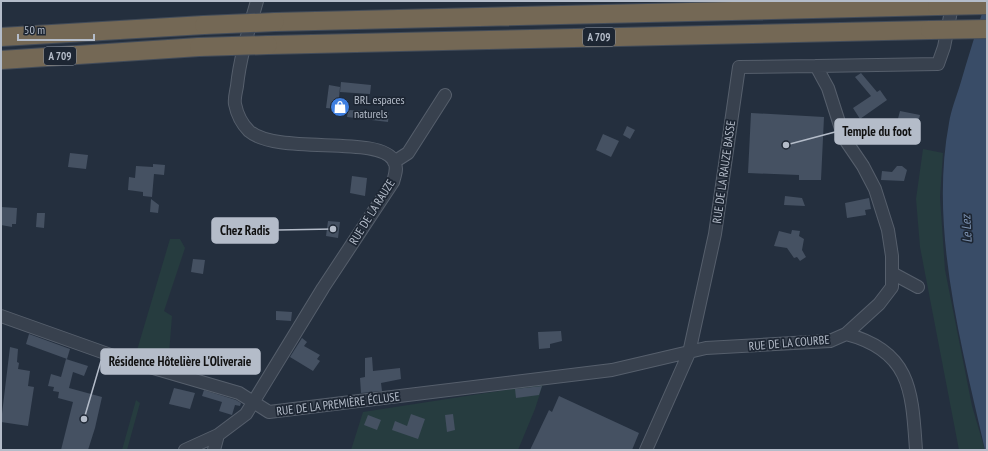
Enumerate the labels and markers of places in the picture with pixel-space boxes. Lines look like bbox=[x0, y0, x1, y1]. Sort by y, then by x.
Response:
place label: BRL espaces naturels bbox=[354, 92, 405, 121]
shop icon: BRL espaces naturels bbox=[329, 96, 351, 118]
callout: Temple du foot bbox=[835, 119, 920, 144]
callout: Chez Radis bbox=[212, 218, 278, 243]
callout: Résidence Hôtelière L'Oliveraie bbox=[101, 349, 260, 374]

